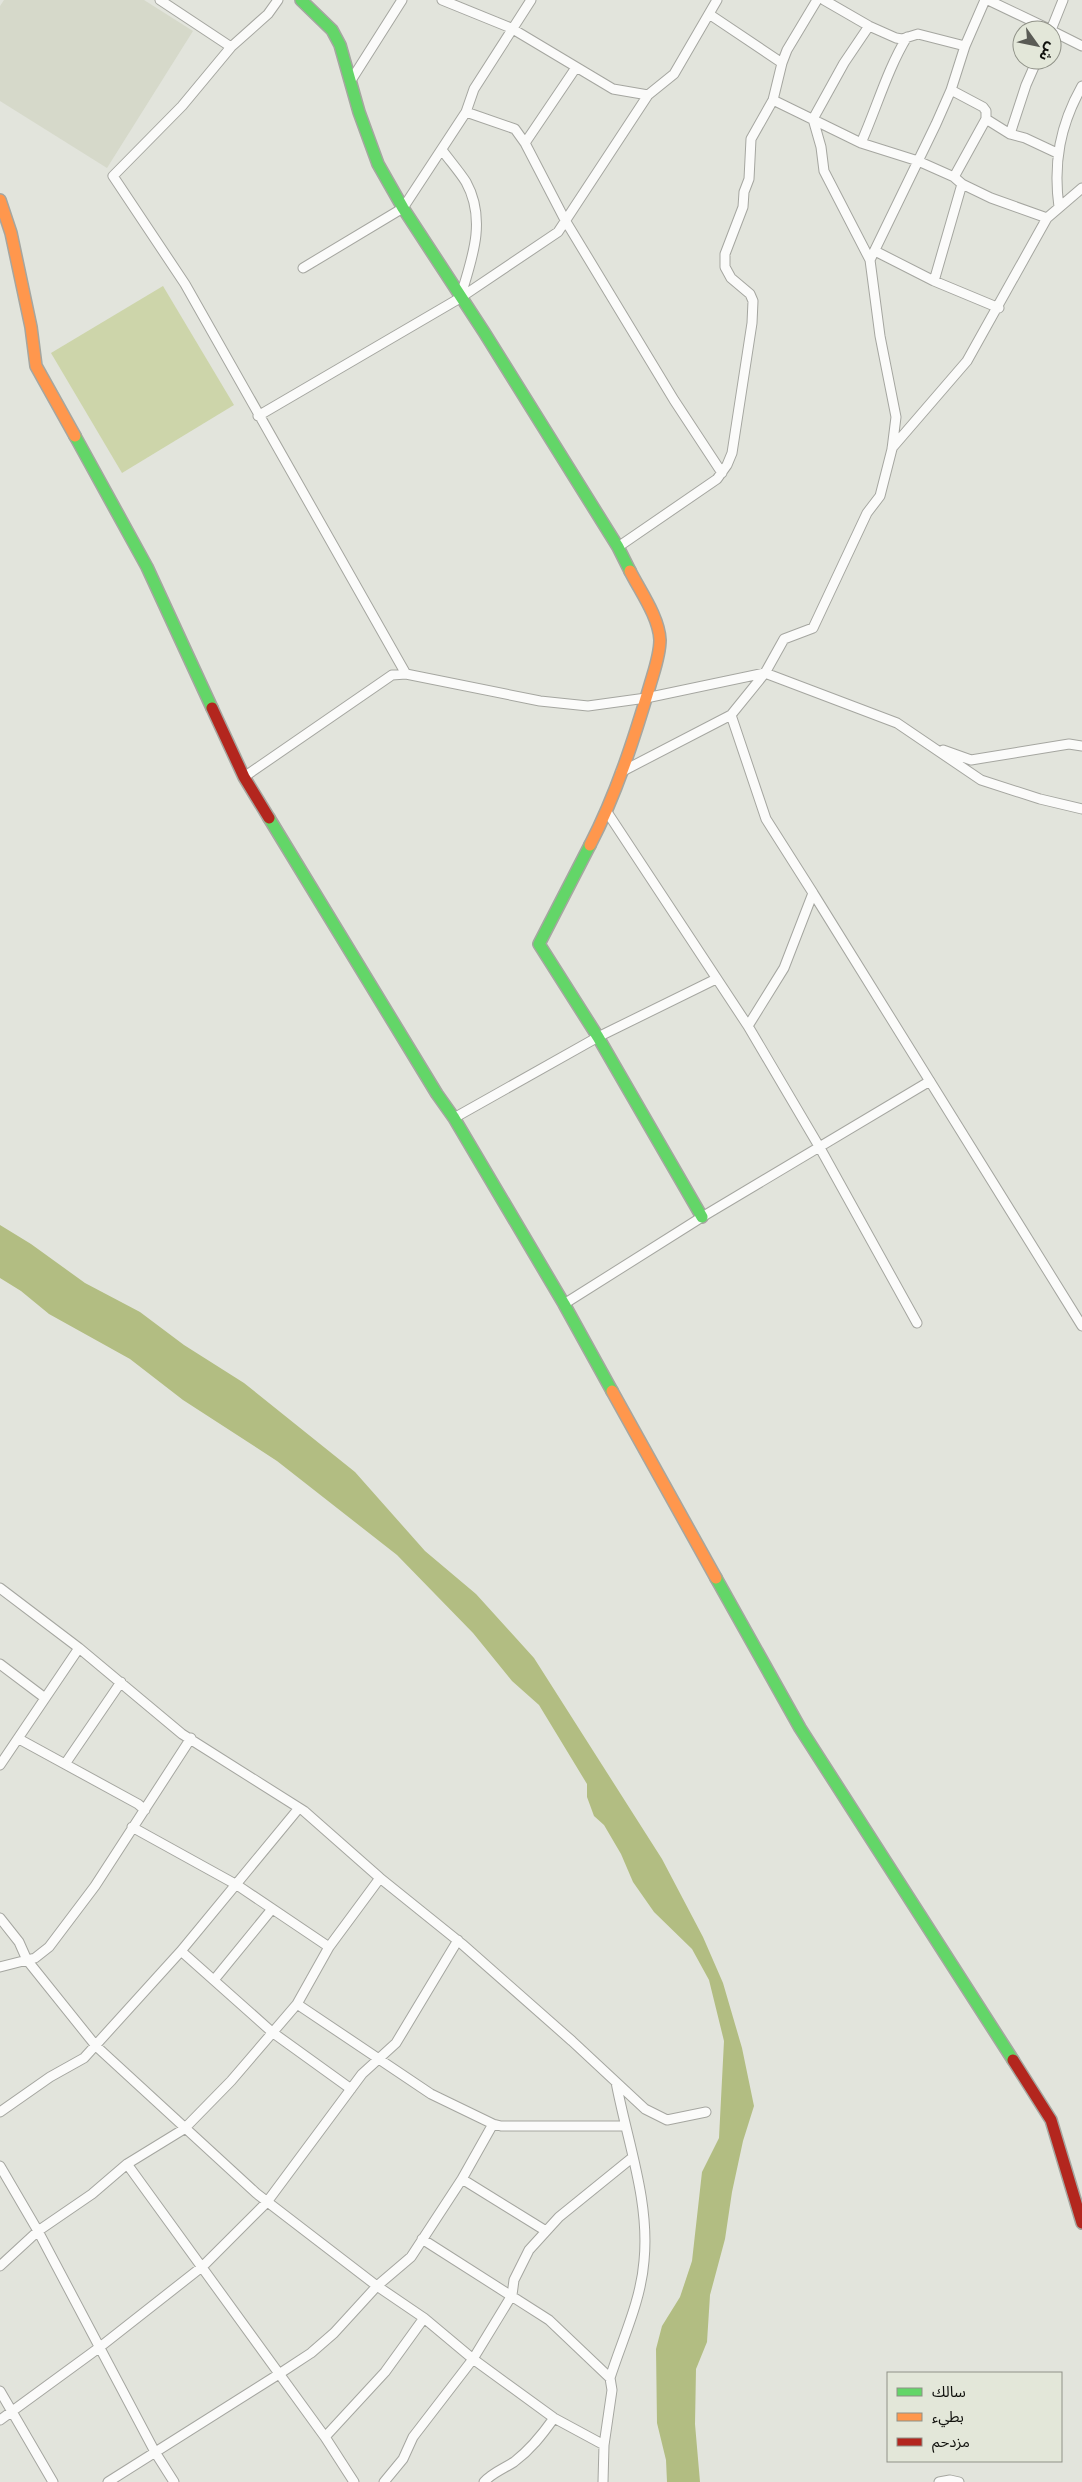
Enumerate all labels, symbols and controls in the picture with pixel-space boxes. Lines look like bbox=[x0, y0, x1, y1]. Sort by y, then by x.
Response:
north arrow bbox=[1012, 20, 1062, 70]
text: ش bbox=[1036, 40, 1061, 65]
legend bbox=[887, 2372, 1062, 2462]
text: سالك bbox=[932, 2382, 966, 2400]
text: بطيء bbox=[932, 2407, 964, 2428]
text: مزدحم bbox=[932, 2432, 970, 2453]

